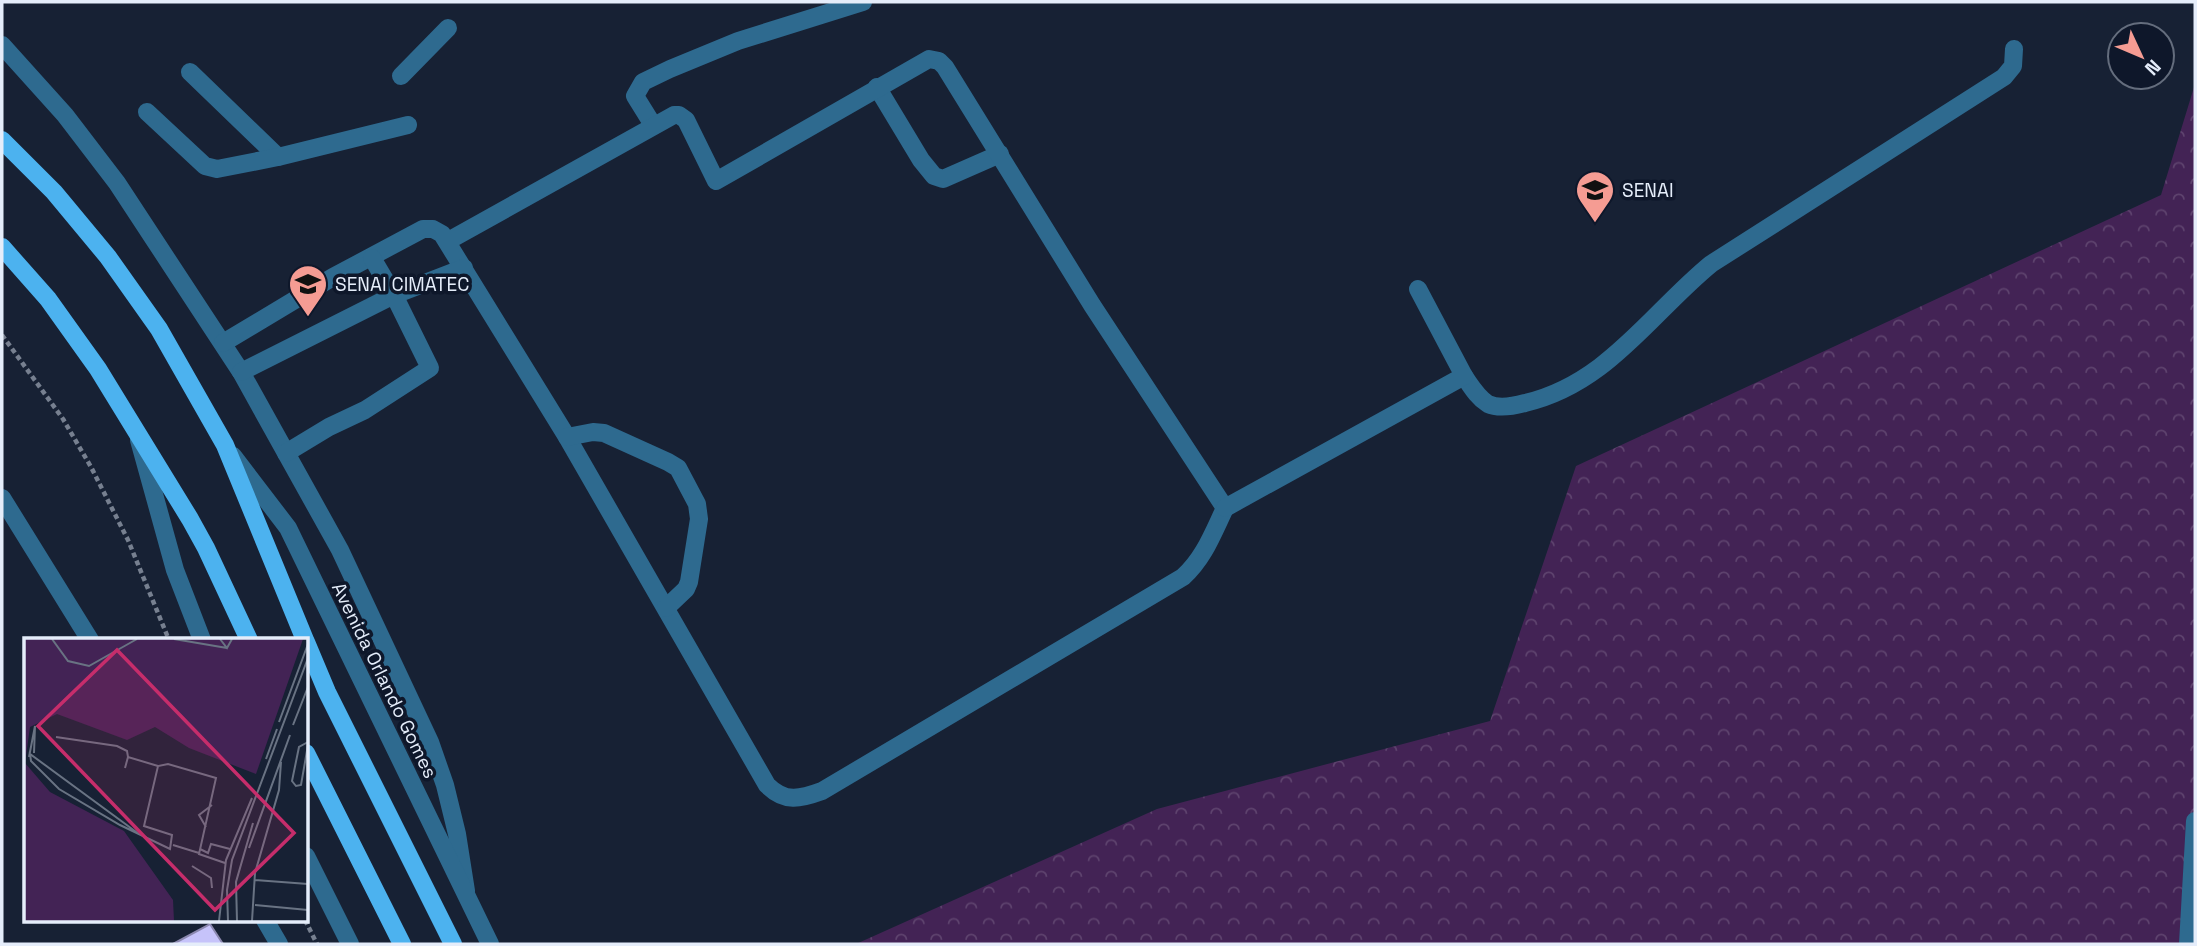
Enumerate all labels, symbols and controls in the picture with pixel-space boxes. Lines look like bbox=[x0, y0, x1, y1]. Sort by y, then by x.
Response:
north arrow bbox=[2106, 21, 2176, 91]
text: N bbox=[2139, 54, 2166, 81]
school or university icon: SENAI bbox=[1574, 169, 1616, 224]
place label: SENAI bbox=[1622, 178, 1674, 203]
school or university icon: SENAI CIMATEC bbox=[287, 263, 329, 318]
place label: SENAI CIMATEC bbox=[335, 272, 469, 297]
street label: Avenida Orlando Gomes bbox=[326, 578, 443, 782]
inset map bbox=[24, 638, 308, 922]

